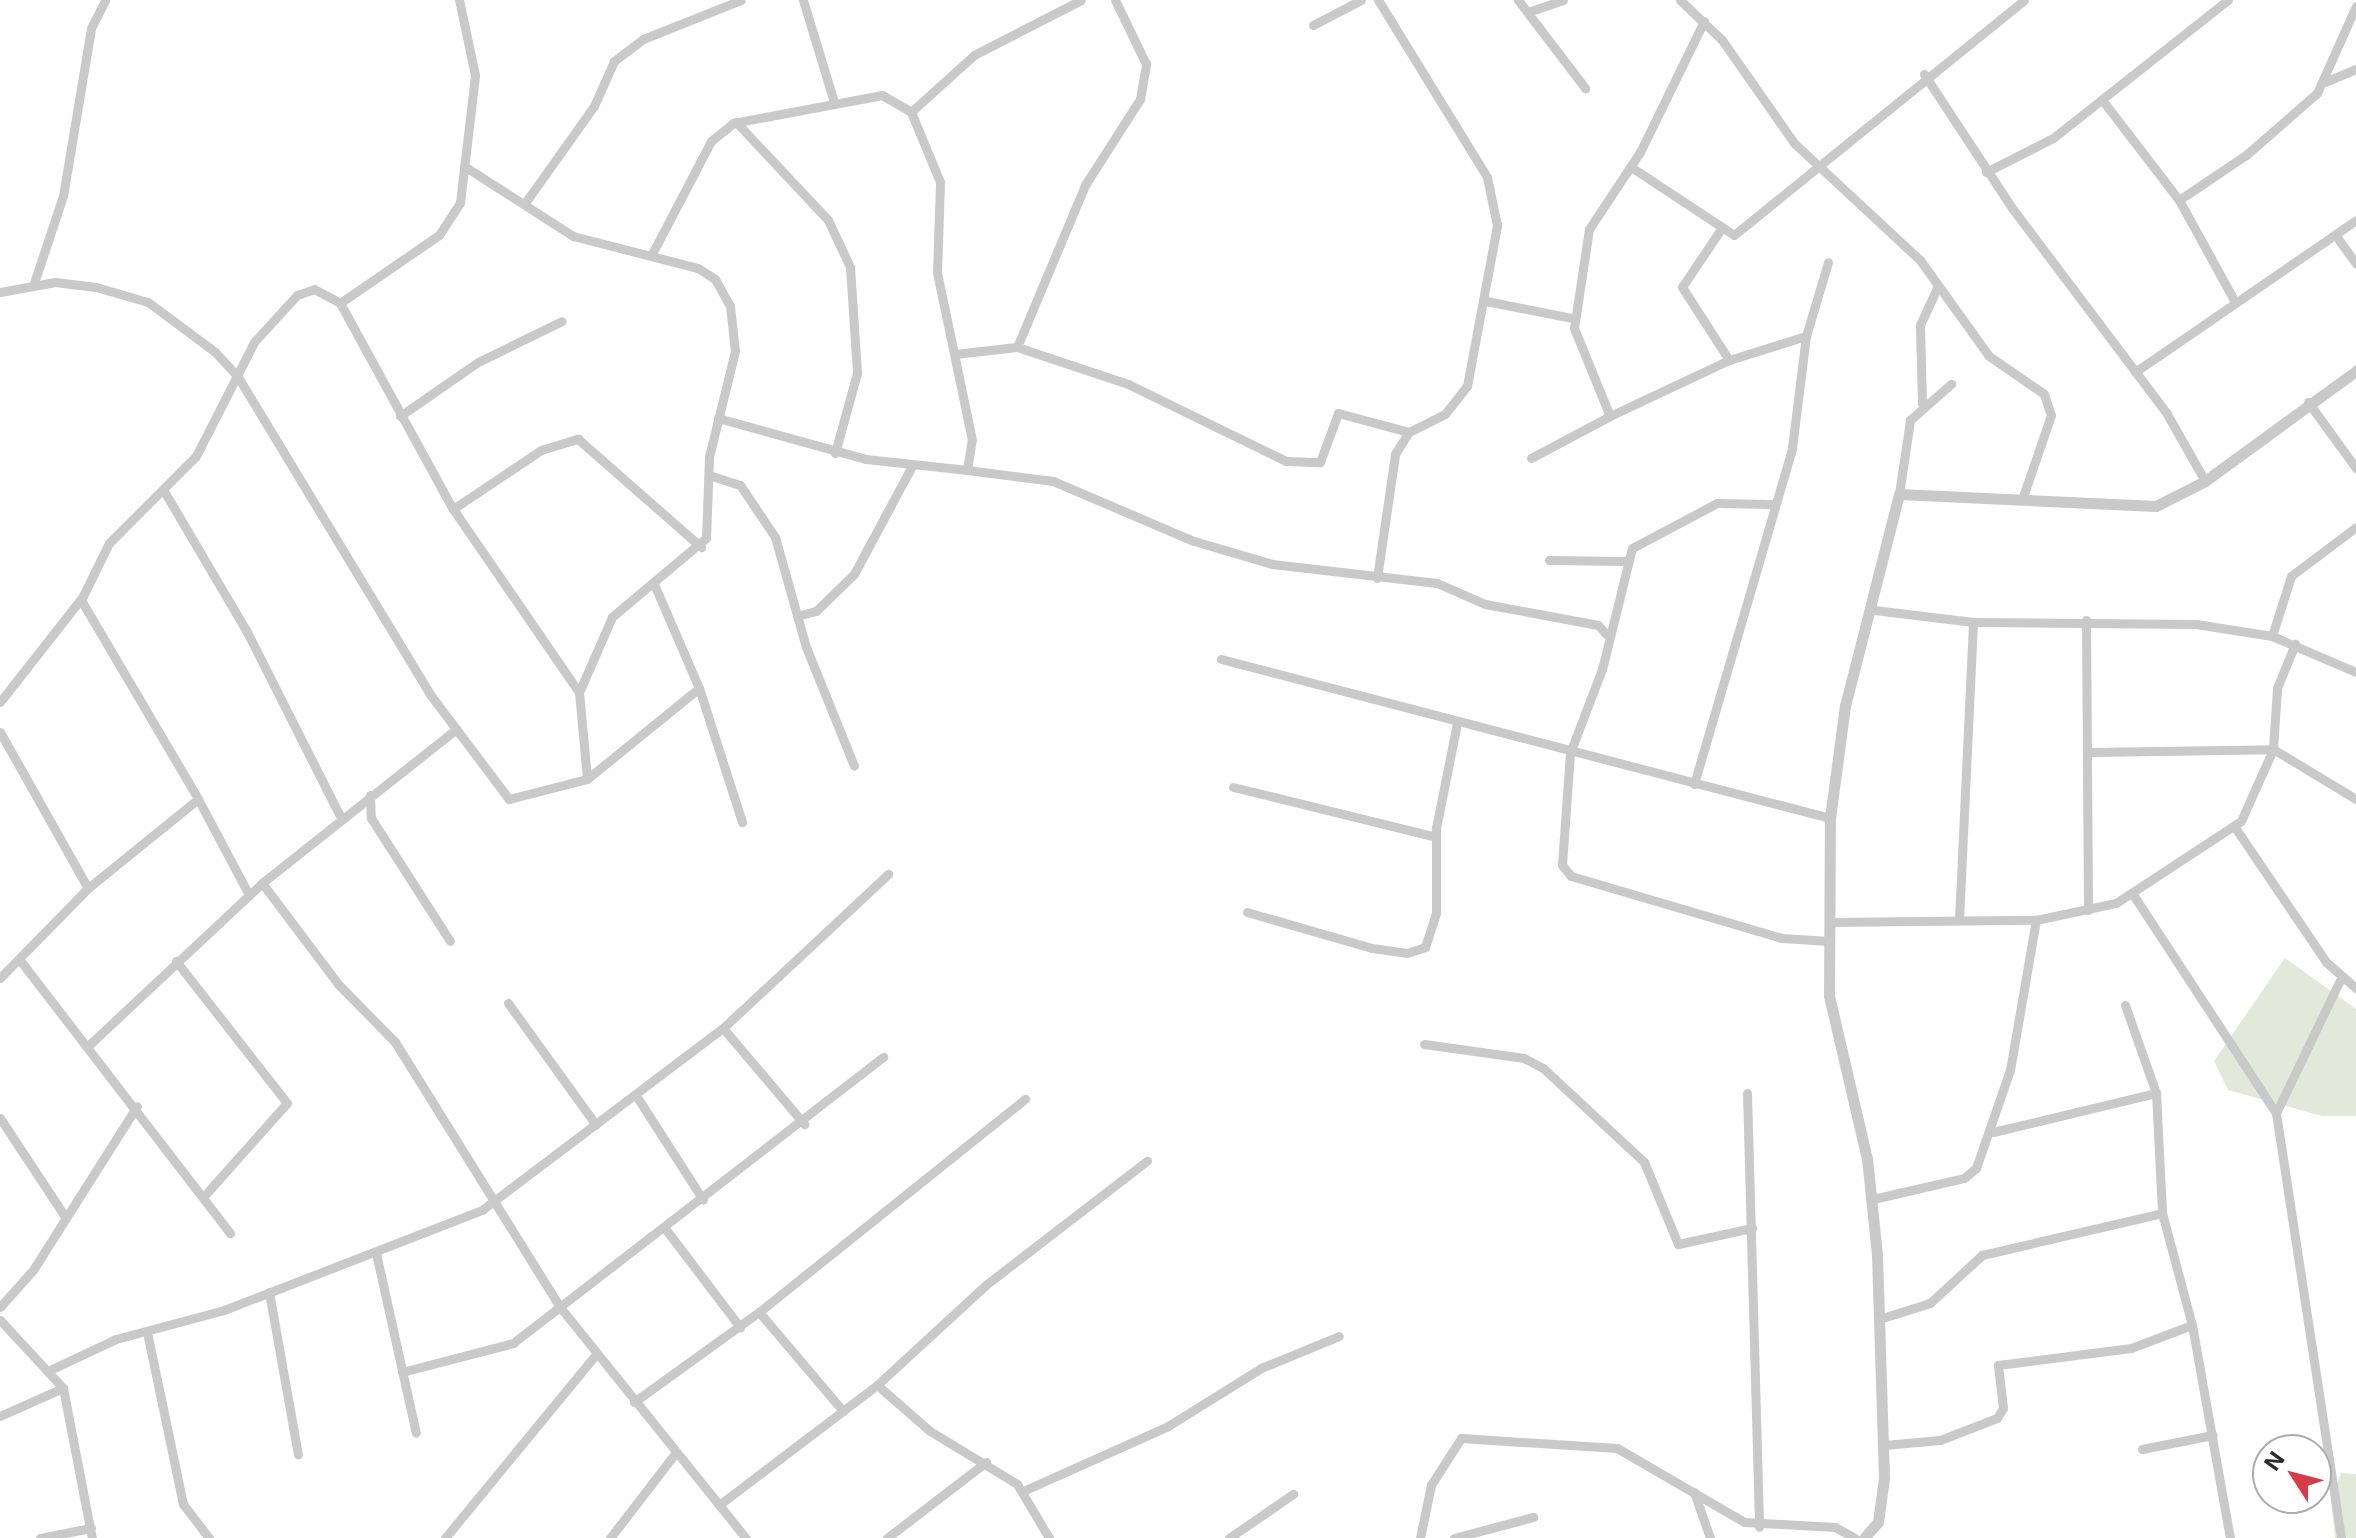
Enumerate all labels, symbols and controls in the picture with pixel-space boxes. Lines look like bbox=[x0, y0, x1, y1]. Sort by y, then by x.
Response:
north arrow bbox=[2252, 1434, 2332, 1514]
text: N bbox=[2259, 1447, 2290, 1475]

